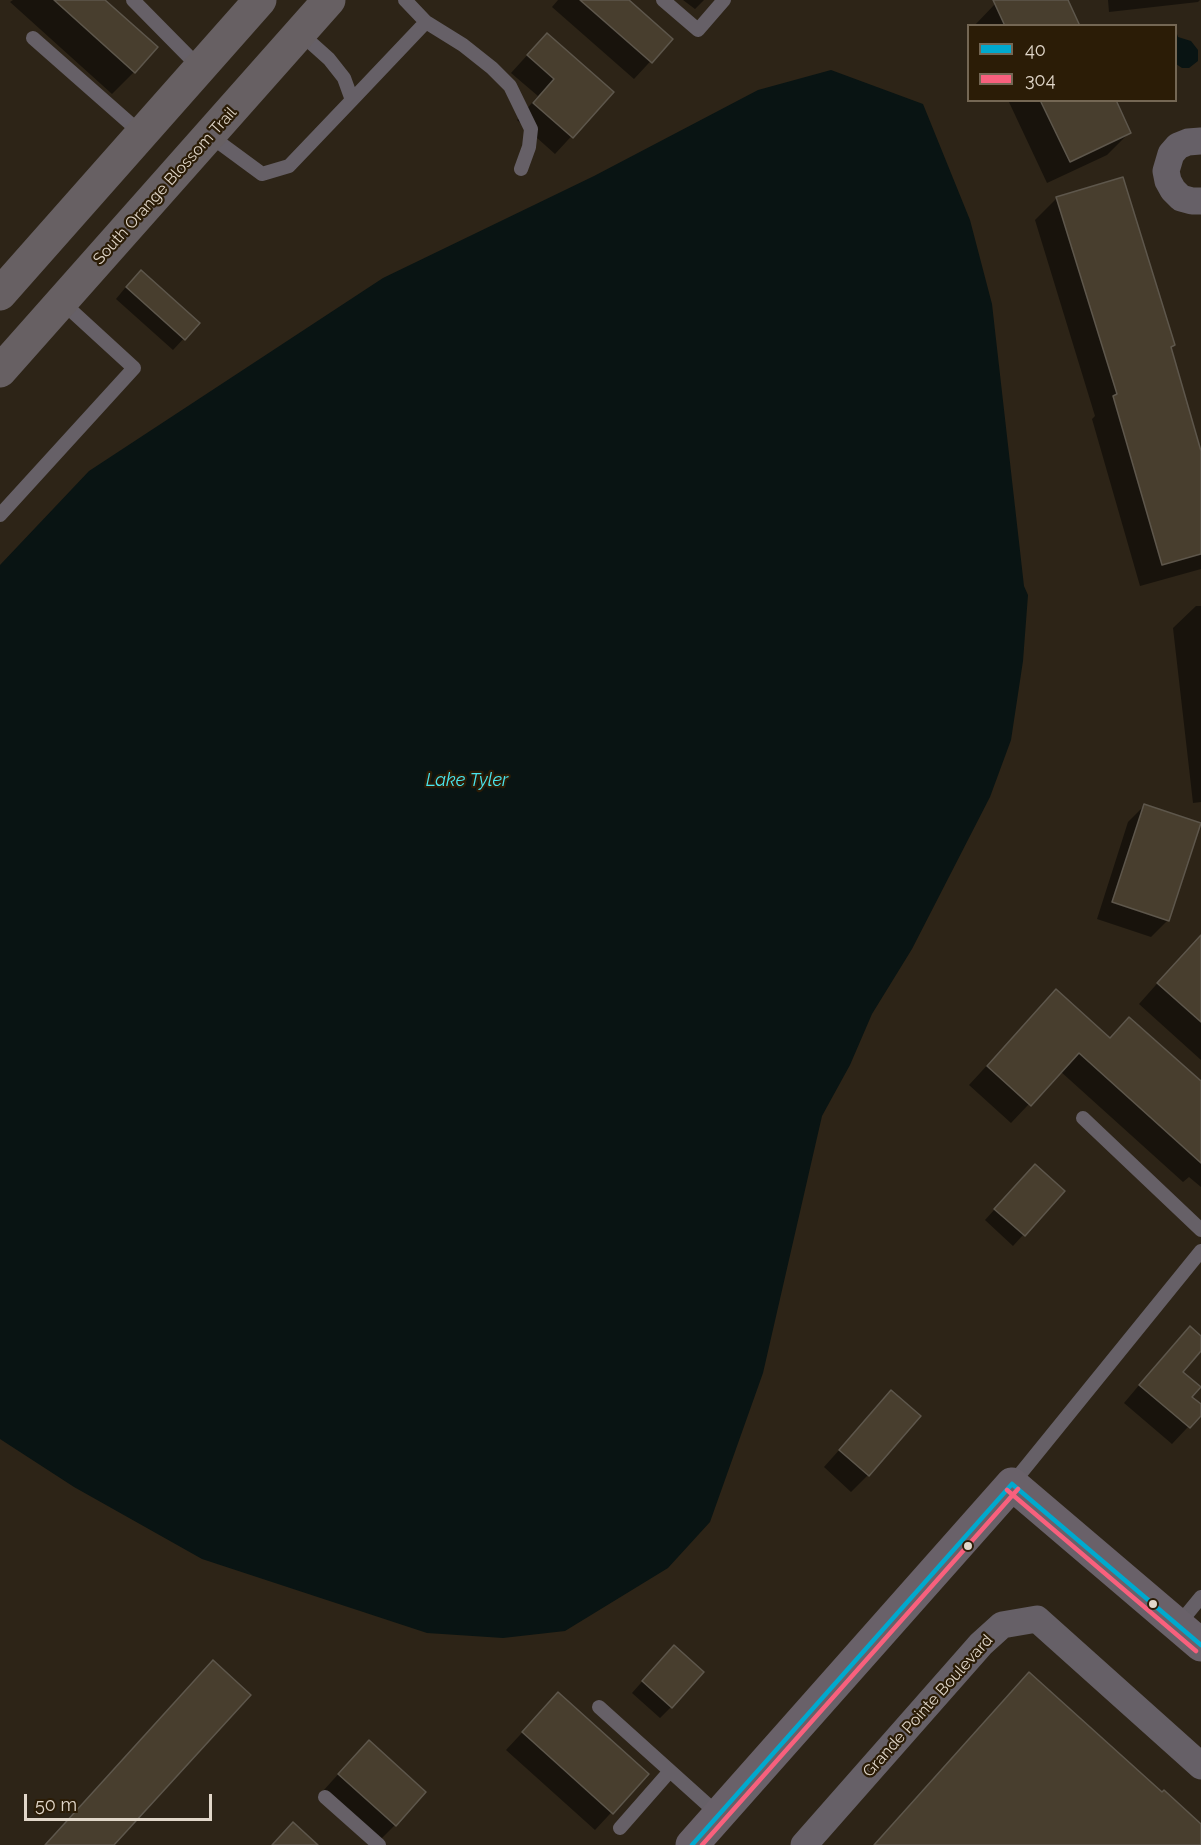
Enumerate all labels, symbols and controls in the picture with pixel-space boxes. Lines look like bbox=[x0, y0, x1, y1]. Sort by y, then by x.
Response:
legend bbox=[967, 24, 1177, 102]
text: 40 bbox=[1025, 39, 1046, 60]
text: 304 bbox=[1025, 69, 1055, 90]
street label: South Orange Blossom Trail bbox=[89, 103, 241, 269]
water label: Lake Tyler bbox=[426, 770, 508, 792]
unlabelled marker bbox=[962, 1540, 974, 1552]
unlabelled marker bbox=[1147, 1598, 1159, 1610]
street label: Grande Pointe Boulevard bbox=[859, 1631, 997, 1781]
scale bar bbox=[27, 1782, 214, 1820]
text: 50 m bbox=[35, 1794, 77, 1815]

